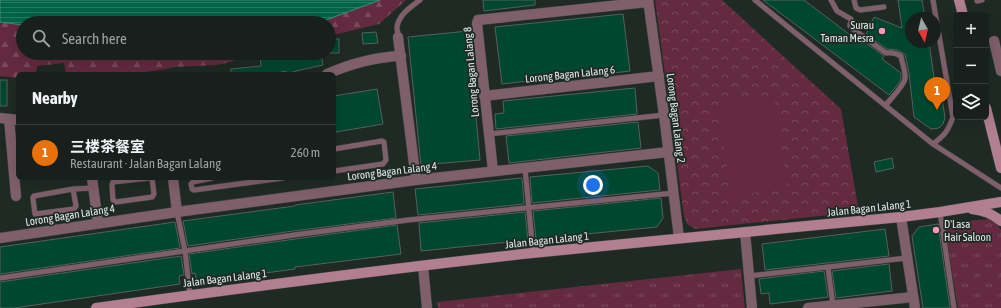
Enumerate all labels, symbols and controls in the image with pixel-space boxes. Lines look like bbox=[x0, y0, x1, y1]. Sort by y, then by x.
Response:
north arrow bbox=[905, 12, 941, 48]
map controls bbox=[953, 12, 989, 120]
button: + bbox=[953, 12, 989, 48]
search box bbox=[16, 16, 336, 60]
place label: Surau Taman Mesra bbox=[821, 19, 874, 44]
street label: Lorong Bagan Lalang 8 bbox=[461, 26, 481, 118]
marker: Surau Taman Mesra bbox=[877, 26, 887, 36]
icon: search bbox=[30, 27, 52, 49]
text: Search here bbox=[62, 30, 127, 47]
button: − bbox=[953, 48, 989, 84]
street label: Lorong Bagan Lalang 6 bbox=[524, 63, 616, 85]
street label: Lorong Bagan Lalang 2 bbox=[665, 72, 687, 164]
pin: 1 bbox=[924, 77, 950, 110]
button: layers bbox=[953, 84, 989, 120]
text: Nearby bbox=[32, 88, 78, 108]
text: 三楼茶餐室 bbox=[70, 138, 145, 155]
text: 1 bbox=[42, 145, 48, 160]
text: 260 m bbox=[291, 145, 320, 160]
text: Restaurant · Jalan Bagan Lalang bbox=[70, 156, 221, 171]
street label: Lorong Bagan Lalang 4 bbox=[346, 160, 438, 182]
your location bbox=[583, 175, 603, 195]
street label: Jalan Bagan Lalang 1 bbox=[826, 198, 912, 218]
street label: Lorong Bagan Lalang 4 bbox=[24, 202, 116, 228]
place label: D'Lasa Hair Saloon bbox=[944, 218, 991, 243]
marker: D'Lasa Hair Saloon bbox=[931, 225, 941, 235]
street label: Jalan Bagan Lalang 1 bbox=[504, 230, 590, 250]
street label: Jalan Bagan Lalang 1 bbox=[182, 267, 268, 289]

